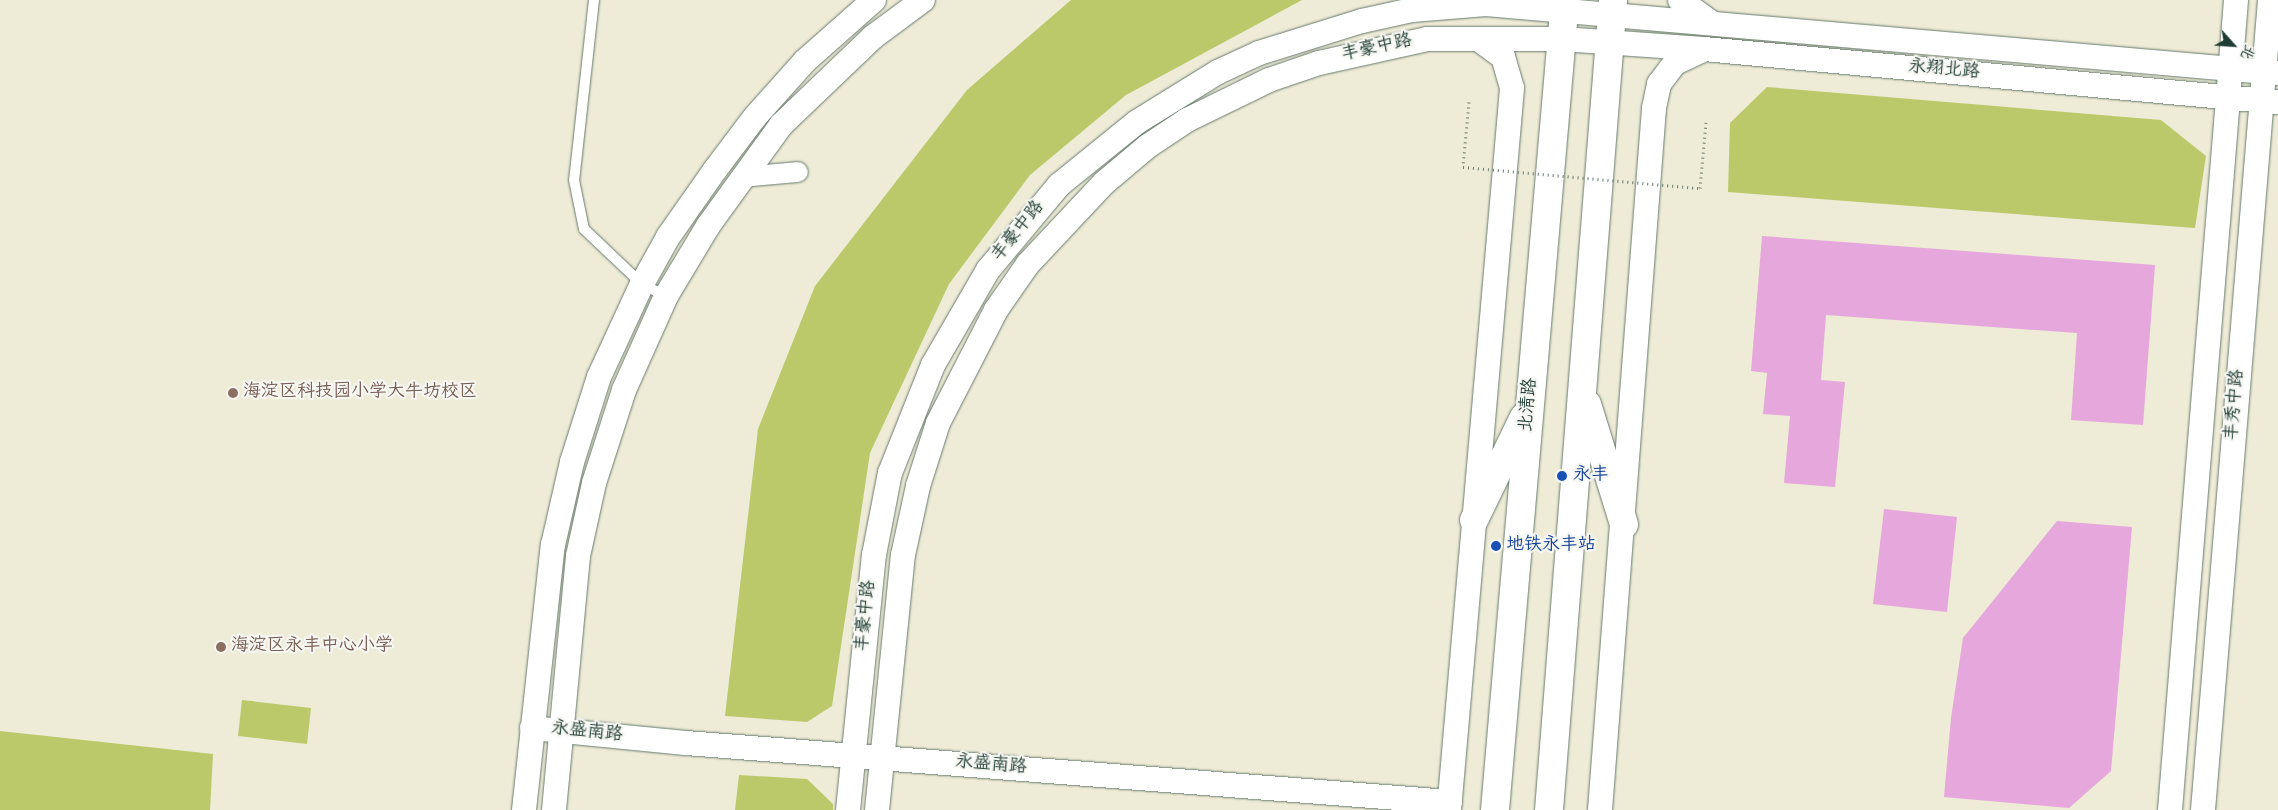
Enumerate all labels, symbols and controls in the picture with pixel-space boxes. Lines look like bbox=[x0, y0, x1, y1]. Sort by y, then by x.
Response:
north arrow bbox=[2208, 20, 2258, 70]
street label: 丰豪中路 bbox=[1340, 31, 1414, 67]
text: 北 bbox=[2234, 41, 2259, 62]
street label: 永翔北路 bbox=[1907, 57, 1981, 85]
street label: 丰豪中路 bbox=[988, 197, 1050, 267]
street label: 丰秀中路 bbox=[2222, 368, 2250, 442]
street label: 北清路 bbox=[1517, 377, 1543, 433]
place label: 海淀区科技园小学大牛坊校区 bbox=[243, 382, 477, 404]
marker: 海淀区科技园小学大牛坊校区 bbox=[227, 387, 239, 399]
place label: 永丰 bbox=[1573, 465, 1609, 487]
marker: 永丰 bbox=[1555, 469, 1569, 483]
place label: 地铁永丰站 bbox=[1506, 535, 1596, 557]
marker: 地铁永丰站 bbox=[1490, 540, 1502, 552]
street label: 丰豪中路 bbox=[852, 579, 882, 653]
place label: 海淀区永丰中心小学 bbox=[231, 636, 393, 658]
marker: 海淀区永丰中心小学 bbox=[215, 641, 227, 653]
street label: 永盛南路 bbox=[550, 718, 624, 748]
street label: 永盛南路 bbox=[954, 752, 1028, 780]

